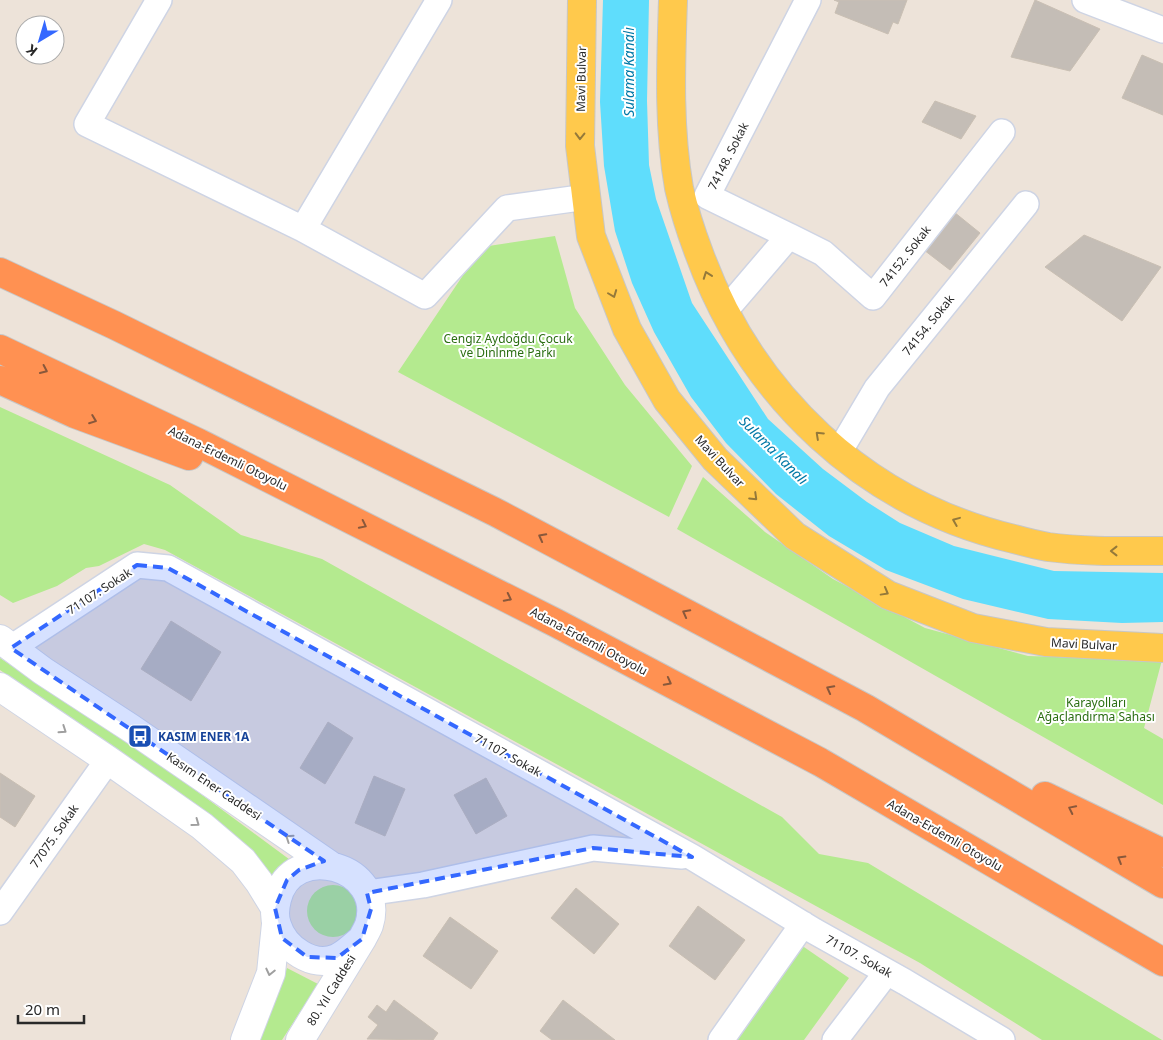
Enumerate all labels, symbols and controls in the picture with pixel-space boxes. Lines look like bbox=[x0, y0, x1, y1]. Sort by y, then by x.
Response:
north arrow bbox=[15, 15, 65, 65]
water label: Sulama Kanalı bbox=[619, 27, 638, 117]
text: K bbox=[22, 40, 41, 61]
street label: Mavi Bulvar bbox=[572, 46, 590, 112]
street label: 74148. Sokak bbox=[704, 119, 753, 193]
one-way arrow bbox=[575, 132, 585, 140]
street label: 74152. Sokak bbox=[876, 221, 935, 290]
one-way arrow bbox=[703, 271, 713, 279]
one-way arrow bbox=[607, 289, 618, 298]
street label: 74154. Sokak bbox=[898, 290, 958, 359]
park label: Cengiz Aydoğdu Çocuk ve Dinlnme Parkı bbox=[443, 330, 573, 361]
one-way arrow bbox=[39, 364, 48, 374]
water label: Sulama Kanalı bbox=[736, 412, 813, 489]
one-way arrow bbox=[88, 414, 97, 425]
street label: Adana-Erdemli Otoyolu bbox=[166, 422, 290, 494]
street label: Mavi Bulvar bbox=[691, 431, 749, 491]
one-way arrow bbox=[815, 432, 824, 441]
one-way arrow bbox=[749, 491, 758, 500]
one-way arrow bbox=[952, 517, 961, 527]
one-way arrow bbox=[358, 519, 367, 529]
one-way arrow bbox=[539, 533, 548, 543]
one-way arrow bbox=[1110, 546, 1118, 556]
street label: 71107. Sokak bbox=[63, 563, 135, 618]
one-way arrow bbox=[880, 586, 889, 596]
one-way arrow bbox=[503, 592, 512, 602]
street label: Adana-Erdemli Otoyolu bbox=[527, 603, 651, 679]
one-way arrow bbox=[682, 609, 691, 619]
street label: Mavi Bulvar bbox=[1051, 634, 1117, 654]
one-way arrow bbox=[663, 676, 672, 686]
one-way arrow bbox=[826, 685, 835, 695]
park label: Karayolları Ağaçlandırma Sahası bbox=[1037, 694, 1155, 725]
one-way arrow bbox=[58, 723, 67, 733]
bus stop icon: KASIM ENER 1A bbox=[127, 723, 153, 749]
place label: KASIM ENER 1A bbox=[158, 728, 250, 745]
street label: 71107. Sokak bbox=[471, 730, 545, 781]
street label: Kasım Ener Caddesi bbox=[163, 748, 265, 824]
street label: Adana-Erdemli Otoyolu bbox=[884, 795, 1006, 875]
street label: 77075. Sokak bbox=[26, 800, 83, 871]
one-way arrow bbox=[1068, 805, 1077, 815]
one-way arrow bbox=[191, 816, 200, 826]
one-way arrow bbox=[286, 835, 295, 844]
one-way arrow bbox=[1118, 856, 1127, 866]
street label: 71107. Sokak bbox=[822, 931, 896, 982]
street label: 80. Yıl Caddesi bbox=[302, 951, 360, 1029]
one-way arrow bbox=[265, 968, 276, 976]
scale bar bbox=[18, 992, 84, 1024]
text: 20 m bbox=[25, 999, 60, 1019]

